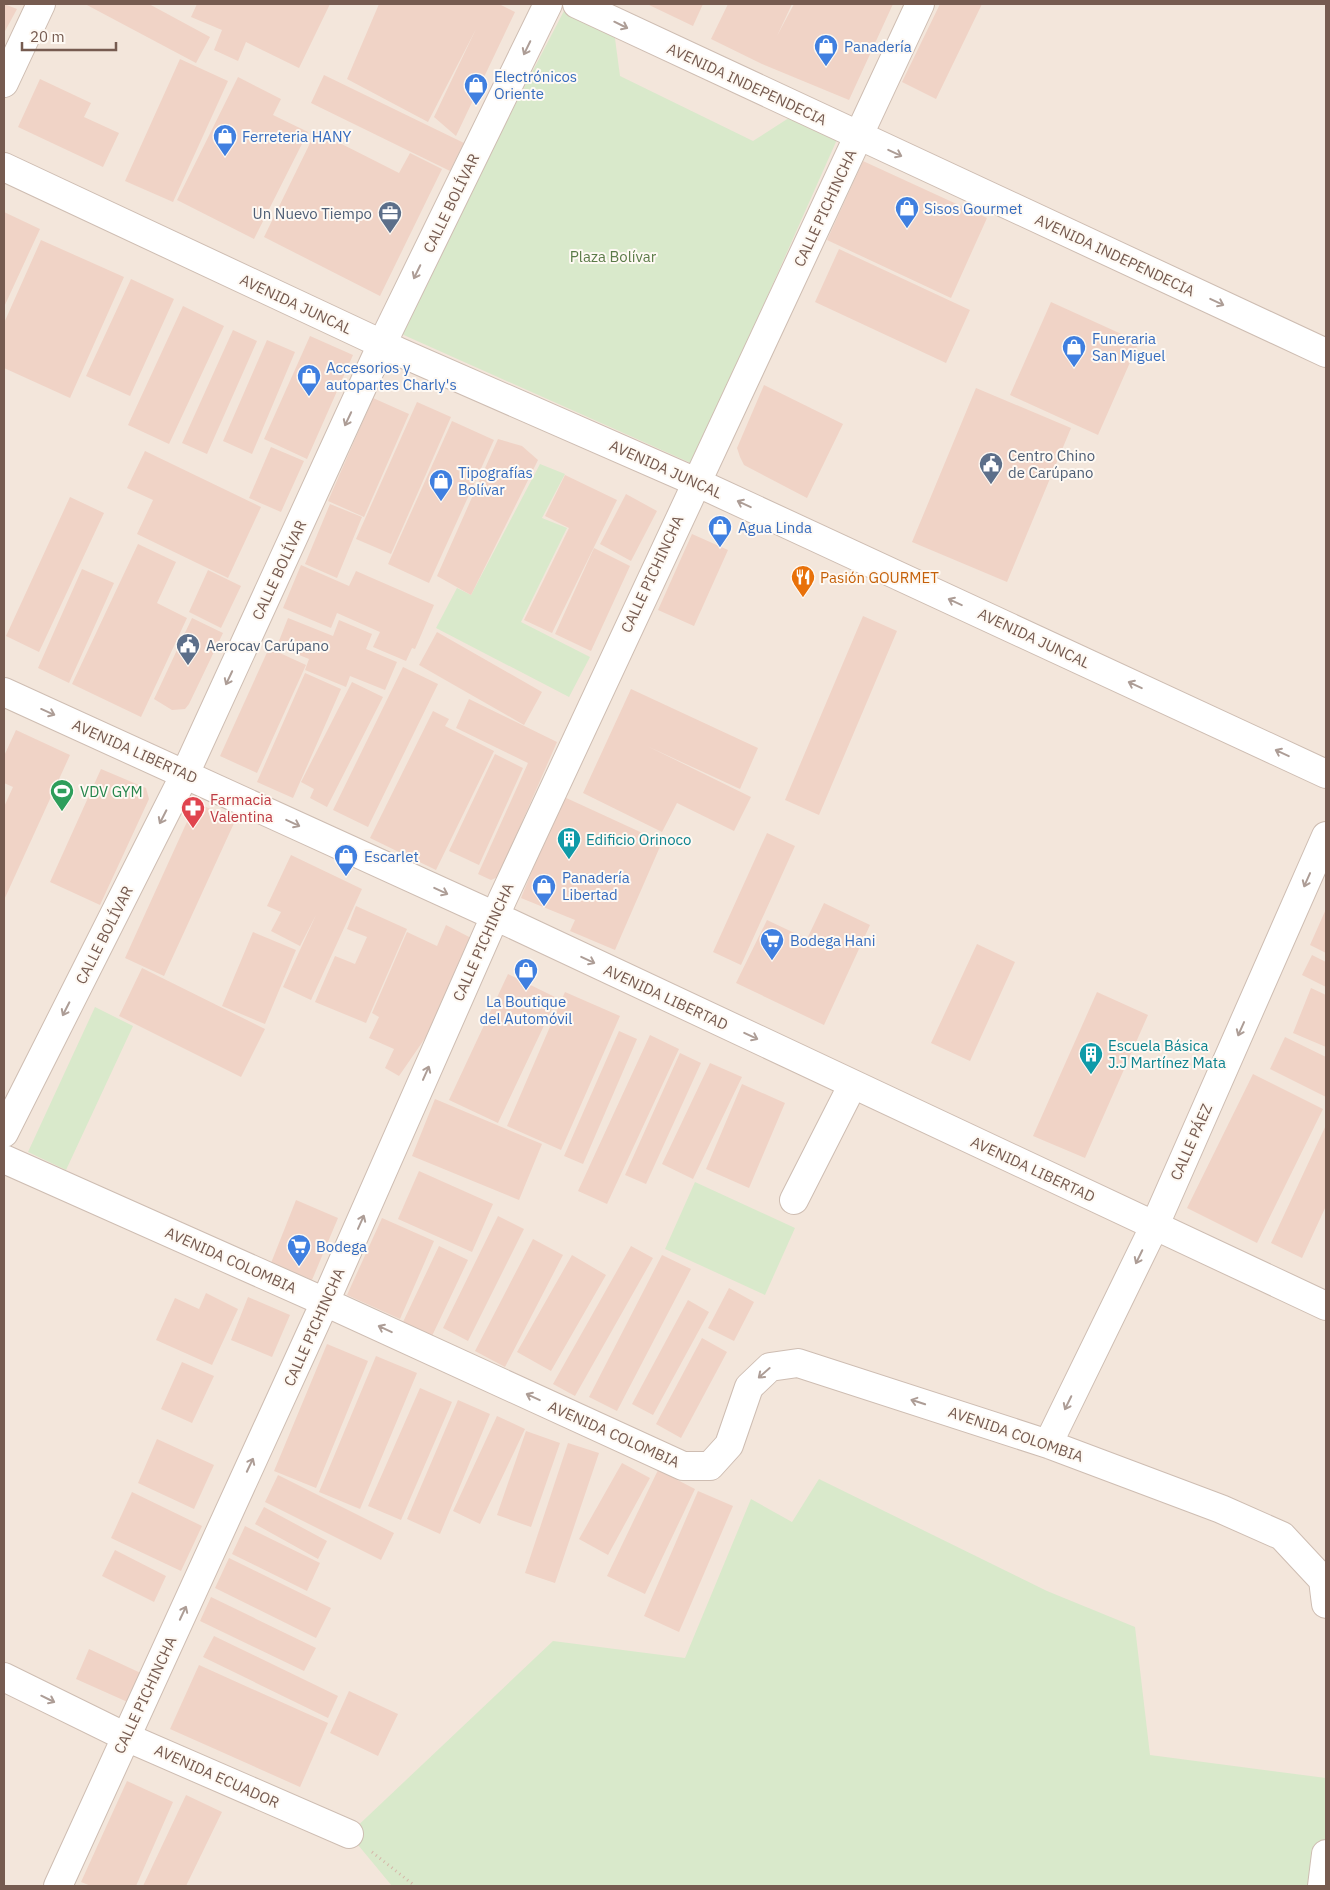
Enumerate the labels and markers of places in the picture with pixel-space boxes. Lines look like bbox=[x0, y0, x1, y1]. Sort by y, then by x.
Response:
shop icon: Panadería bbox=[813, 33, 839, 67]
place label: Panadería bbox=[844, 37, 912, 56]
place label: Electrónicos Oriente bbox=[494, 67, 577, 103]
shop icon: Electrónicos Oriente bbox=[463, 72, 489, 106]
shop icon: Ferreteria HANY bbox=[212, 123, 238, 157]
place label: Ferreteria HANY bbox=[242, 127, 351, 146]
shop icon: Sisos Gourmet bbox=[894, 195, 920, 229]
place label: Sisos Gourmet bbox=[924, 199, 1022, 218]
office icon: Un Nuevo Tiempo bbox=[377, 200, 403, 234]
place label: Un Nuevo Tiempo bbox=[253, 204, 372, 223]
place label: Funeraria San Miguel bbox=[1092, 329, 1165, 365]
shop icon: Funeraria San Miguel bbox=[1061, 334, 1087, 368]
place label: Accesorios y autopartes Charly's bbox=[326, 358, 457, 394]
shop icon: Accesorios y autopartes Charly's bbox=[296, 363, 322, 397]
place label: Centro Chino de Carúpano bbox=[1008, 446, 1095, 482]
public building icon: Centro Chino de Carúpano bbox=[978, 451, 1004, 485]
place label: Tipografías Bolívar bbox=[458, 463, 533, 499]
shop icon: Tipografías Bolívar bbox=[428, 468, 454, 502]
shop icon: Agua Linda bbox=[707, 514, 733, 548]
place label: Agua Linda bbox=[738, 518, 812, 537]
restaurant icon: Pasión GOURMET bbox=[790, 564, 816, 598]
place label: Pasión GOURMET bbox=[820, 568, 939, 587]
public building icon: Aerocav Carúpano bbox=[175, 632, 201, 666]
place label: Aerocav Carúpano bbox=[206, 636, 329, 655]
sports icon: VDV GYM bbox=[49, 778, 75, 812]
place label: VDV GYM bbox=[80, 782, 143, 801]
place label: Farmacia Valentina bbox=[210, 790, 273, 826]
pharmacy icon: Farmacia Valentina bbox=[180, 795, 206, 829]
building icon: Edificio Orinoco bbox=[556, 826, 582, 860]
place label: Edificio Orinoco bbox=[586, 830, 691, 849]
shop icon: Escarlet bbox=[333, 843, 359, 877]
place label: Escarlet bbox=[364, 847, 419, 866]
place label: Panadería Libertad bbox=[562, 868, 630, 904]
shop icon: Panadería Libertad bbox=[531, 873, 557, 907]
supermarket icon: Bodega Hani bbox=[759, 927, 785, 961]
place label: Bodega Hani bbox=[790, 931, 875, 950]
shop icon: La Boutique del Automóvil bbox=[513, 957, 539, 991]
place label: La Boutique del Automóvil bbox=[480, 992, 572, 1028]
place label: Escuela Básica J.J Martínez Mata bbox=[1108, 1036, 1226, 1072]
building icon: Escuela Básica J.J Martínez Mata bbox=[1078, 1041, 1104, 1075]
supermarket icon: Bodega bbox=[286, 1233, 312, 1267]
place label: Bodega bbox=[316, 1237, 367, 1256]

